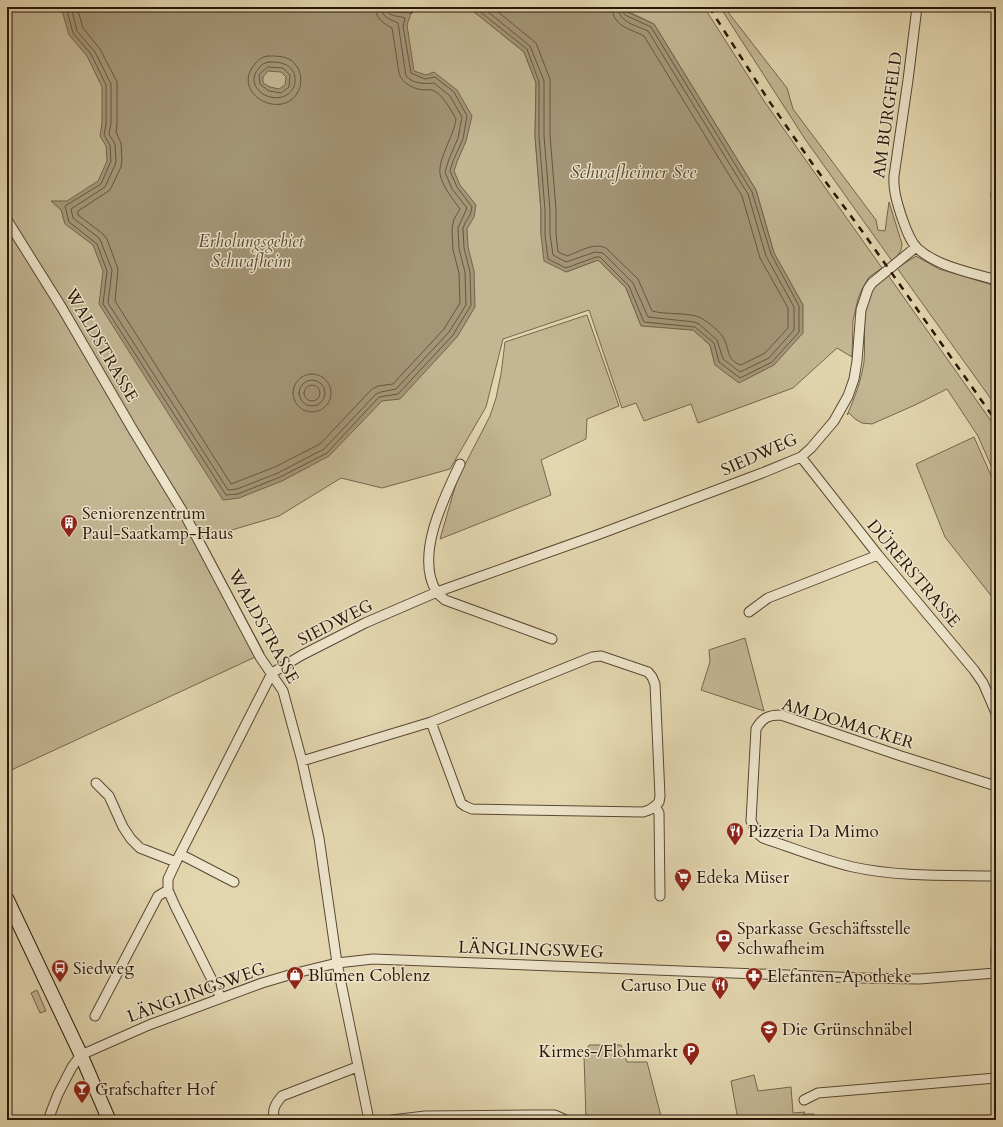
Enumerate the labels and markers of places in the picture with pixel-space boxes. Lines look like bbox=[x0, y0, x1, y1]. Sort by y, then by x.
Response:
place label: Seniorenzentrum Paul-Saatkamp-Haus bbox=[82, 502, 234, 545]
building icon: Seniorenzentrum Paul-Saatkamp-Haus bbox=[59, 513, 79, 538]
place label: Pizzeria Da Mimo bbox=[748, 820, 879, 843]
restaurant icon: Pizzeria Da Mimo bbox=[725, 821, 745, 846]
place label: Edeka Müser bbox=[696, 866, 790, 889]
supermarket icon: Edeka Müser bbox=[673, 867, 693, 892]
place label: Sparkasse Geschäftsstelle Schwafheim bbox=[737, 917, 911, 960]
bank icon: Sparkasse Geschäftsstelle Schwafheim bbox=[714, 928, 734, 953]
place label: Siedweg bbox=[73, 957, 134, 980]
bus stop icon: Siedweg bbox=[50, 958, 70, 983]
place label: Blumen Coblenz bbox=[308, 964, 431, 987]
shop icon: Blumen Coblenz bbox=[285, 965, 305, 990]
place label: Elefanten-Apotheke bbox=[767, 965, 912, 988]
pharmacy icon: Elefanten-Apotheke bbox=[744, 966, 764, 991]
place label: Caruso Due bbox=[621, 974, 707, 997]
restaurant icon: Caruso Due bbox=[710, 975, 730, 1000]
place label: Die Grünschnäbel bbox=[782, 1018, 913, 1041]
school or university icon: Die Grünschnäbel bbox=[759, 1019, 779, 1044]
place label: Kirmes-/Flohmarkt bbox=[539, 1040, 679, 1063]
parking icon: Kirmes-/Flohmarkt bbox=[681, 1041, 701, 1066]
place label: Grafschafter Hof bbox=[95, 1078, 218, 1101]
bar icon: Grafschafter Hof bbox=[72, 1079, 92, 1104]

